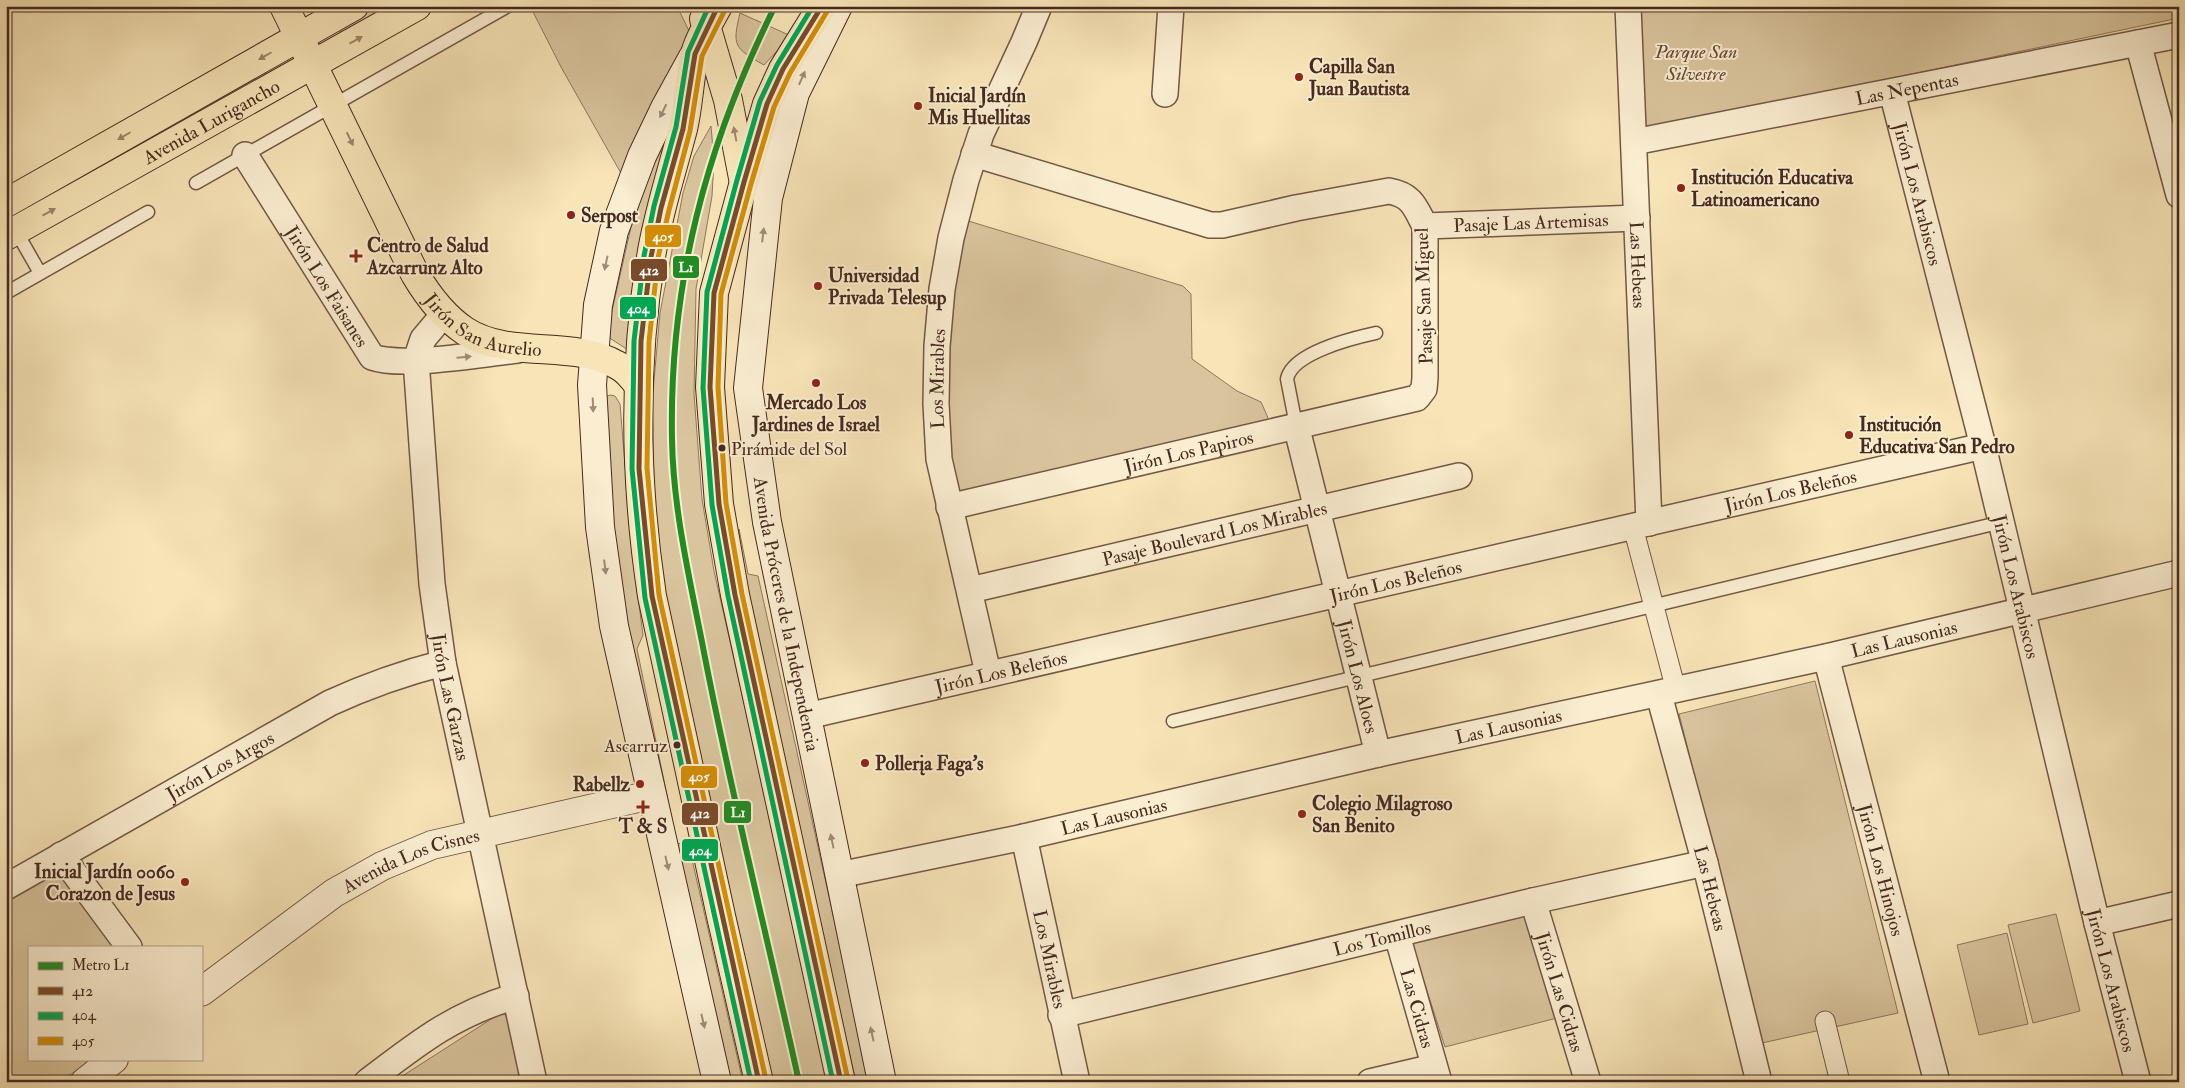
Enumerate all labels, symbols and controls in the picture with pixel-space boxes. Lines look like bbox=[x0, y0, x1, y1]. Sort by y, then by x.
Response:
one-way arrow bbox=[349, 36, 364, 44]
park label: Parque San Silvestre bbox=[1654, 40, 1737, 86]
one-way arrow bbox=[259, 51, 272, 60]
place label: Capilla San Juan Bautista bbox=[1308, 55, 1411, 101]
street label: Las Nepentas bbox=[1853, 68, 1961, 111]
one-way arrow bbox=[799, 71, 807, 85]
marker: Capilla San Juan Bautista bbox=[1293, 71, 1305, 83]
street label: Avenida Lurigancho bbox=[138, 74, 284, 170]
place label: Inicial Jardín Mis Huellitas bbox=[927, 84, 1031, 130]
marker: Inicial Jardín Mis Huellitas bbox=[912, 100, 924, 112]
one-way arrow bbox=[659, 104, 667, 119]
street label: Jirón Los Arabiscos bbox=[1887, 119, 1947, 268]
one-way arrow bbox=[730, 126, 738, 142]
one-way arrow bbox=[117, 132, 131, 140]
one-way arrow bbox=[347, 132, 355, 146]
place label: Institución Educativa Latinoamericano bbox=[1691, 166, 1854, 212]
marker: Institución Educativa Latinoamericano bbox=[1675, 182, 1687, 194]
place label: Serpost bbox=[581, 204, 639, 229]
one-way arrow bbox=[41, 208, 56, 216]
street label: Pasaje Las Artemisas bbox=[1453, 208, 1609, 238]
marker: Serpost bbox=[565, 209, 577, 221]
street label: Jirón Los Faisanes bbox=[279, 221, 374, 352]
street label: Las Hebeas bbox=[1624, 221, 1651, 309]
line badge: 405 bbox=[644, 224, 682, 248]
one-way arrow bbox=[759, 227, 767, 243]
street label: Pasaje San Miguel bbox=[1410, 227, 1438, 365]
text: 405 bbox=[652, 228, 674, 245]
place label: Centro de Salud Azcarrunz Alto bbox=[366, 234, 489, 280]
marker: Centro de Salud Azcarrunz Alto bbox=[349, 249, 363, 263]
one-way arrow bbox=[602, 255, 610, 271]
line badge: L1 bbox=[672, 255, 700, 279]
line badge: 412 bbox=[630, 258, 668, 282]
text: L1 bbox=[678, 259, 694, 276]
text: 412 bbox=[638, 262, 659, 279]
place label: Universidad Privada Telesup bbox=[828, 264, 947, 311]
marker: Universidad Privada Telesup bbox=[812, 280, 824, 292]
street label: Jirón San Aurelio bbox=[418, 288, 542, 362]
line badge: 404 bbox=[619, 296, 657, 320]
text: 404 bbox=[626, 300, 651, 317]
street label: Los Mirables bbox=[925, 328, 951, 429]
one-way arrow bbox=[456, 352, 472, 360]
marker: Mercado Los Jardines de Israel bbox=[810, 377, 822, 389]
place label: Mercado Los Jardines de Israel bbox=[751, 391, 880, 437]
one-way arrow bbox=[589, 397, 597, 413]
place label: Institución Educativa San Pedro bbox=[1859, 413, 2015, 459]
street label: Jirón Los Papiros bbox=[1121, 426, 1256, 479]
marker: Institución Educativa San Pedro bbox=[1843, 429, 1855, 441]
place label: Pirámide del Sol bbox=[731, 438, 848, 461]
marker: Pirámide del Sol bbox=[717, 443, 727, 453]
street label: Jirón Los Beleños bbox=[1721, 464, 1859, 518]
street label: Avenida Próceres de la Independencia bbox=[748, 474, 825, 754]
street label: Pasaje Boulevard Los Mirables bbox=[1100, 496, 1329, 572]
street label: Jirón Los Arabiscos bbox=[1987, 511, 2044, 661]
street label: Jirón Los Beleños bbox=[1327, 555, 1464, 609]
one-way arrow bbox=[601, 559, 609, 575]
street label: Las Lausonias bbox=[1849, 615, 1960, 664]
street label: Jirón Los Aloes bbox=[1332, 616, 1383, 736]
street label: Jirón Las Garzas bbox=[426, 631, 475, 763]
street label: Jirón Los Beleños bbox=[932, 646, 1070, 699]
street label: Las Lausonias bbox=[1453, 704, 1564, 750]
street label: Jirón Los Argos bbox=[161, 726, 279, 807]
place label: Ascarruz bbox=[603, 735, 668, 758]
marker: Ascarruz bbox=[672, 740, 682, 750]
place label: Pollerįa Faga's bbox=[875, 752, 984, 777]
marker: Pollerįa Faga's bbox=[859, 757, 871, 769]
line badge: 405 bbox=[680, 765, 718, 789]
text: 405 bbox=[688, 768, 710, 785]
place label: Rabellz bbox=[572, 773, 631, 797]
marker: Rabellz bbox=[634, 778, 646, 790]
place label: Colegio Milagroso San Benito bbox=[1312, 792, 1452, 838]
street label: Las Lausonias bbox=[1058, 793, 1169, 841]
line badge: L1 bbox=[723, 800, 752, 824]
street label: Jirón Los Hinojos bbox=[1852, 800, 1909, 939]
marker: T & S bbox=[637, 801, 649, 813]
line badge: 412 bbox=[681, 802, 719, 826]
text: L1 bbox=[730, 804, 746, 821]
text: 412 bbox=[689, 805, 710, 822]
marker: Colegio Milagroso San Benito bbox=[1296, 808, 1308, 820]
place label: T & S bbox=[618, 815, 667, 839]
street label: Avenida Los Cisnes bbox=[337, 824, 482, 899]
one-way arrow bbox=[828, 833, 836, 848]
line badge: 404 bbox=[681, 838, 719, 862]
text: 404 bbox=[688, 842, 713, 859]
street label: Las Hebeas bbox=[1688, 843, 1732, 933]
one-way arrow bbox=[663, 855, 671, 870]
place label: Inicial Jardín 0060 Corazon de Jesus bbox=[34, 860, 175, 906]
marker: Inicial Jardín 0060 Corazon de Jesus bbox=[179, 876, 191, 888]
street label: Jirón Los Arabiscos bbox=[2081, 905, 2141, 1055]
street label: Los Mirables bbox=[1027, 908, 1072, 1011]
street label: Los Tomillos bbox=[1331, 915, 1433, 962]
street label: Jirón Las Cidras bbox=[1530, 928, 1589, 1055]
legend bbox=[28, 946, 202, 1060]
text: Metro L1 bbox=[72, 956, 130, 975]
street label: Las Cidras bbox=[1394, 966, 1440, 1051]
text: 412 bbox=[72, 982, 93, 1001]
text: 404 bbox=[72, 1006, 97, 1025]
one-way arrow bbox=[699, 1014, 707, 1029]
one-way arrow bbox=[867, 1026, 875, 1042]
text: 405 bbox=[72, 1032, 95, 1051]

